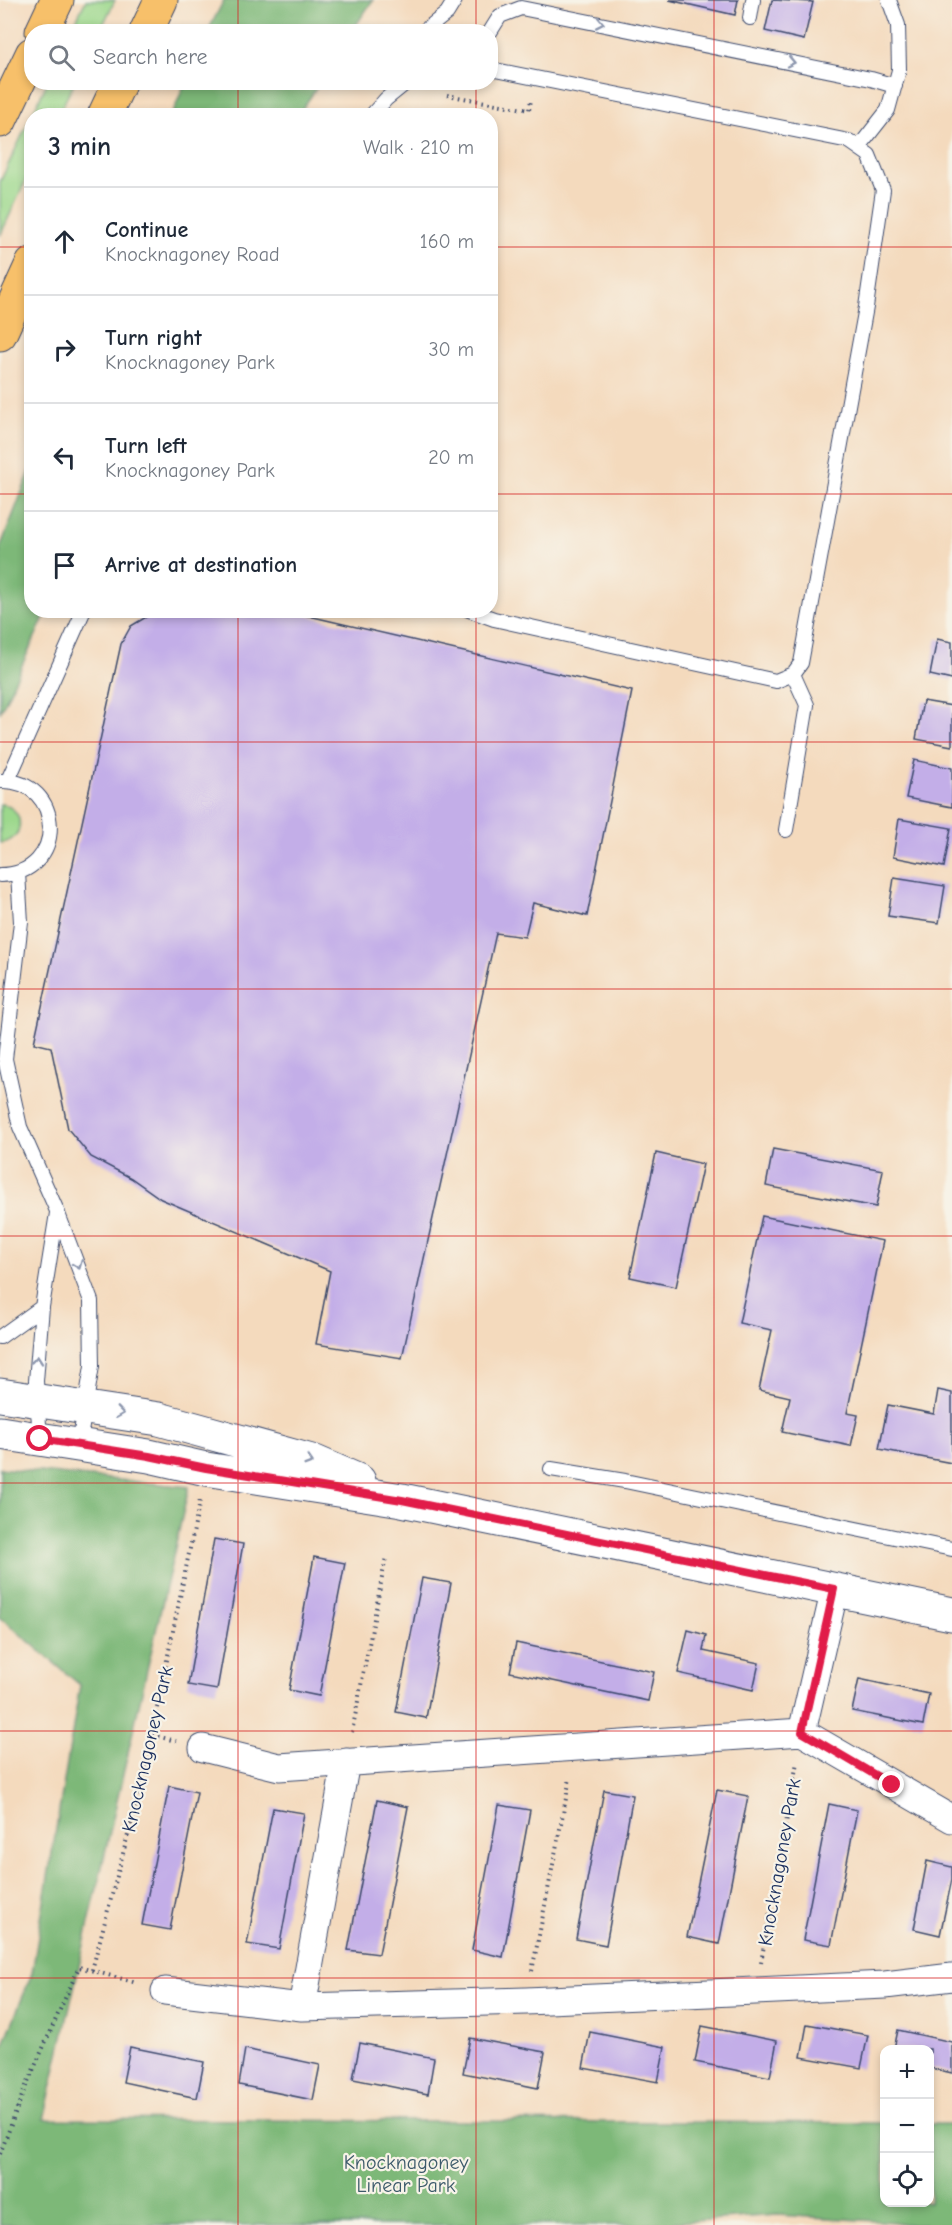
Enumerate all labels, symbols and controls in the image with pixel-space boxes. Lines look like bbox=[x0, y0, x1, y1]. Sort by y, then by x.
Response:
one-way arrow bbox=[595, 16, 605, 29]
search box bbox=[24, 24, 498, 90]
icon: search bbox=[45, 41, 78, 74]
text: Search here bbox=[93, 44, 208, 70]
one-way arrow bbox=[786, 55, 796, 68]
text: 3 min bbox=[48, 132, 111, 162]
text: Walk · 210 m bbox=[363, 136, 474, 159]
text: Continue bbox=[105, 217, 188, 243]
icon: ahead bbox=[48, 225, 81, 258]
text: 160 m bbox=[420, 230, 474, 253]
text: Knocknagoney Road bbox=[105, 243, 280, 266]
text: Turn right bbox=[105, 325, 202, 351]
icon: right bbox=[48, 333, 81, 366]
text: 30 m bbox=[428, 338, 474, 361]
text: Knocknagoney Park bbox=[105, 351, 275, 374]
text: Turn left bbox=[105, 433, 187, 459]
icon: left bbox=[48, 441, 81, 474]
text: 20 m bbox=[428, 446, 474, 469]
text: Knocknagoney Park bbox=[105, 459, 275, 482]
icon: arrive bbox=[48, 549, 81, 582]
text: Arrive at destination bbox=[105, 552, 297, 578]
one-way arrow bbox=[71, 1259, 83, 1270]
one-way arrow bbox=[31, 1355, 44, 1364]
one-way arrow bbox=[116, 1407, 125, 1419]
route start bbox=[26, 1425, 52, 1451]
one-way arrow bbox=[303, 1454, 314, 1466]
street label: Knocknagoney Park bbox=[117, 1664, 178, 1834]
route end bbox=[878, 1771, 904, 1797]
street label: Knocknagoney Park bbox=[753, 1776, 806, 1948]
map controls bbox=[880, 2045, 934, 2207]
button: + bbox=[880, 2045, 934, 2099]
button: − bbox=[880, 2099, 934, 2153]
park label: Knocknagoney Linear Park bbox=[344, 2151, 468, 2197]
button: locate bbox=[880, 2153, 934, 2207]

